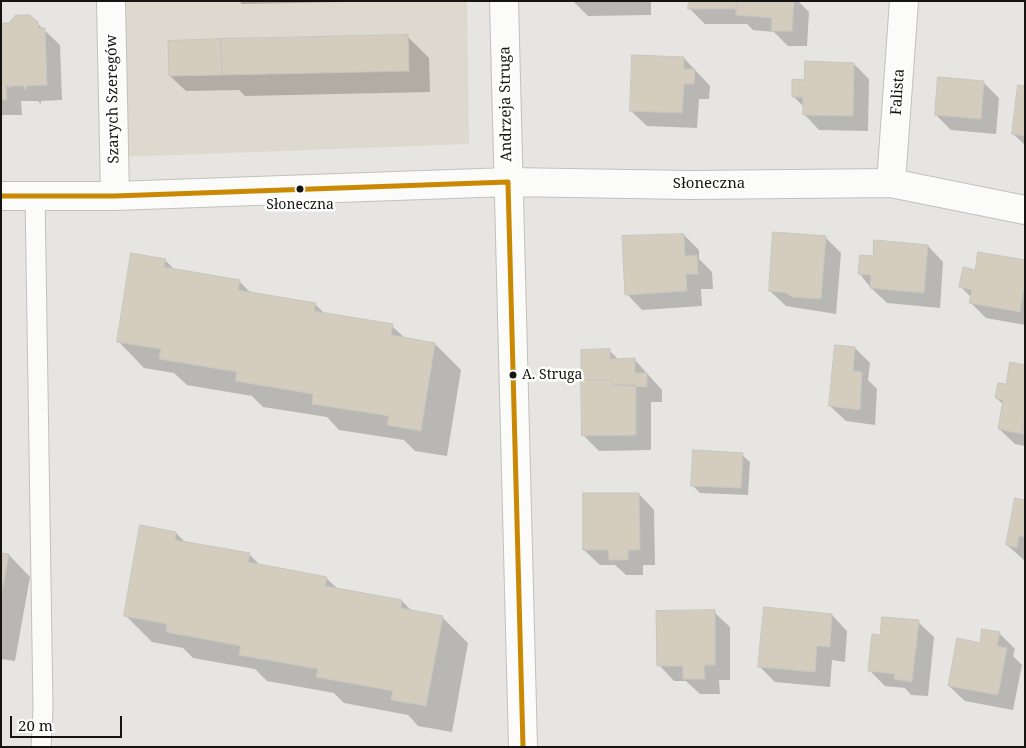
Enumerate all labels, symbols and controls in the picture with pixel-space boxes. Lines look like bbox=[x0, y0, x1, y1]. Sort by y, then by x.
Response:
street label: Szarych Szeregów bbox=[103, 34, 123, 164]
street label: Andrzeja Struga bbox=[496, 46, 516, 162]
street label: Falista bbox=[887, 68, 909, 116]
street label: Słoneczna bbox=[673, 175, 745, 193]
marker: Słoneczna bbox=[295, 184, 305, 194]
place label: Słoneczna bbox=[266, 197, 334, 213]
place label: A. Struga bbox=[522, 367, 582, 383]
marker: A. Struga bbox=[508, 370, 518, 380]
scale bar bbox=[12, 706, 125, 738]
text: 20 m bbox=[18, 715, 53, 735]

